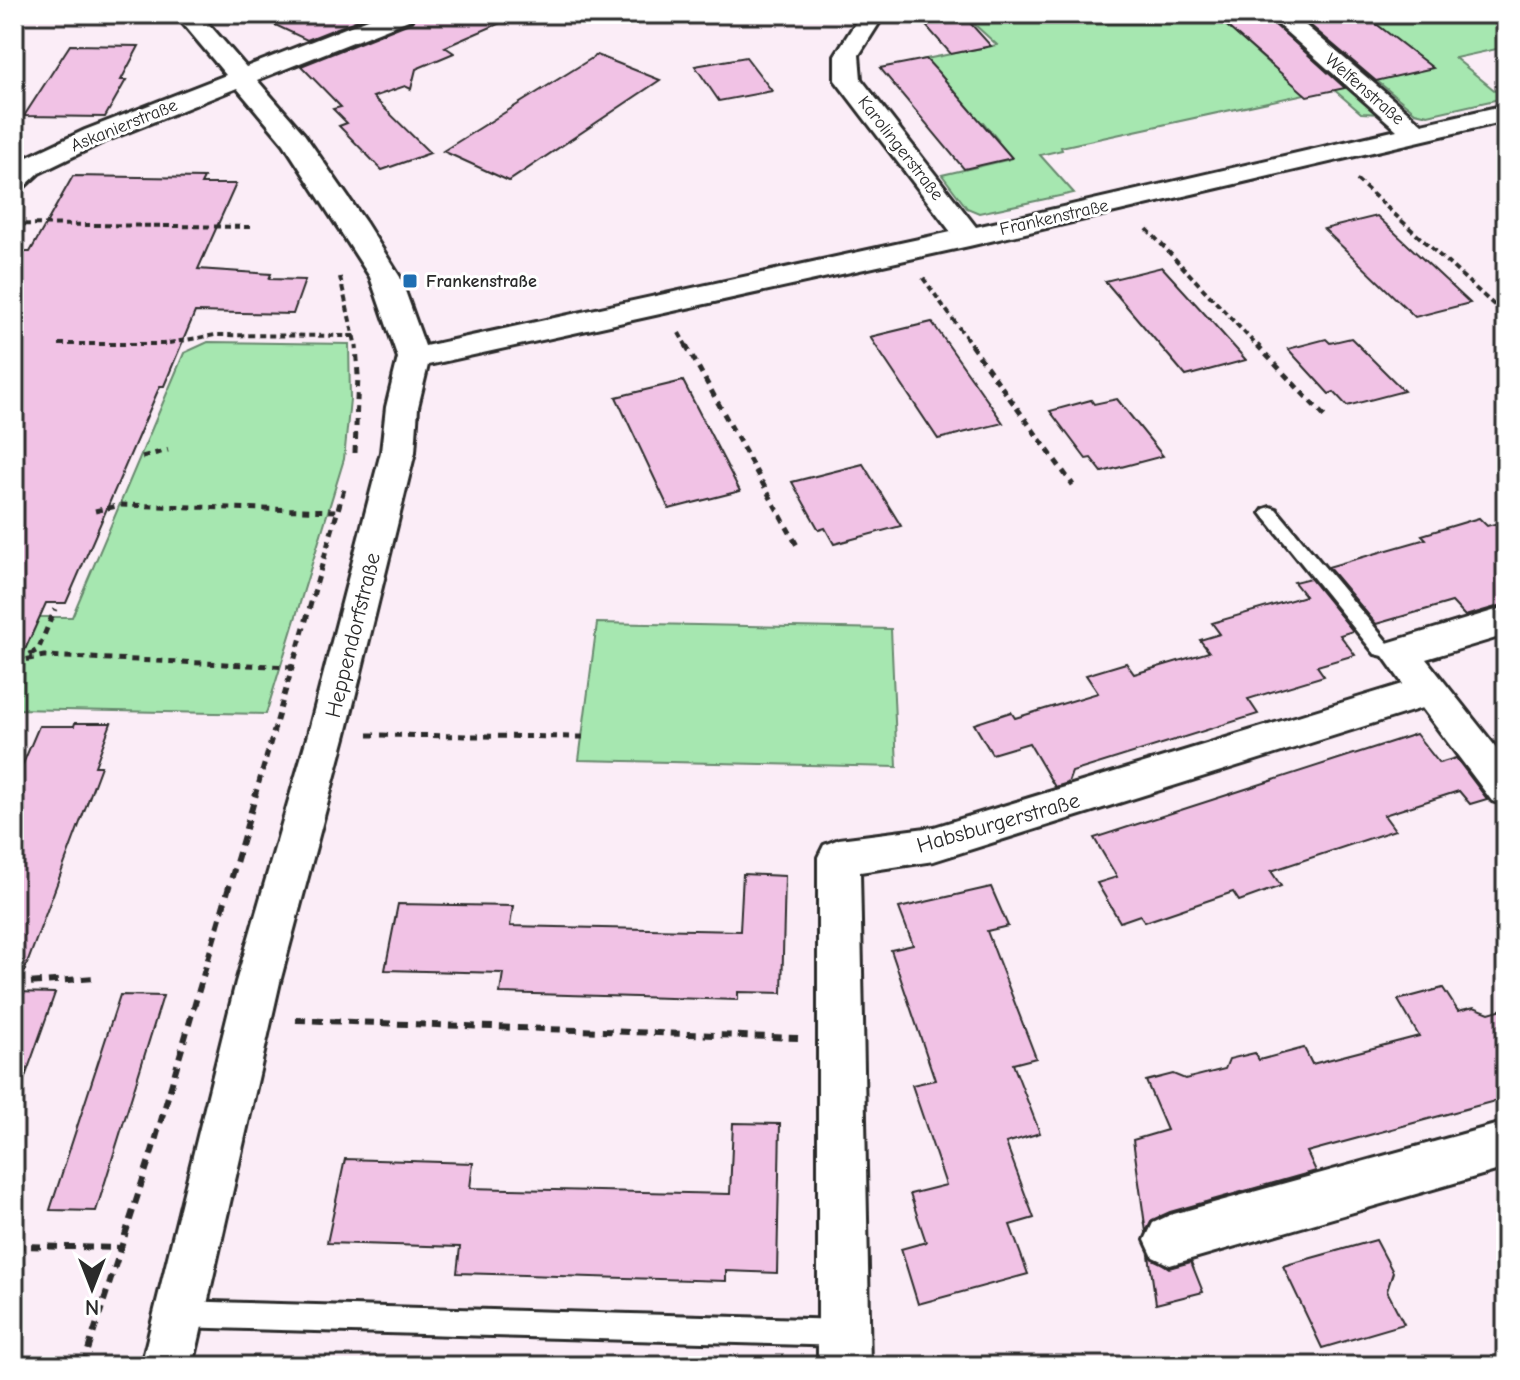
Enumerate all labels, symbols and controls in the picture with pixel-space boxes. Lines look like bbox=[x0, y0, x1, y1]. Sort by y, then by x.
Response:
street label: Welfenstraße bbox=[1321, 49, 1409, 130]
street label: Karolingerstraße bbox=[853, 92, 948, 205]
street label: Askanierstraße bbox=[68, 95, 181, 156]
street label: Frankenstraße bbox=[998, 195, 1111, 240]
place label: Frankenstraße bbox=[426, 271, 537, 292]
marker: Frankenstraße bbox=[401, 272, 419, 290]
street label: Heppendorfstraße bbox=[320, 550, 386, 721]
street label: Habsburgerstraße bbox=[914, 787, 1083, 859]
north arrow bbox=[52, 1248, 132, 1328]
text: N bbox=[85, 1294, 99, 1320]

